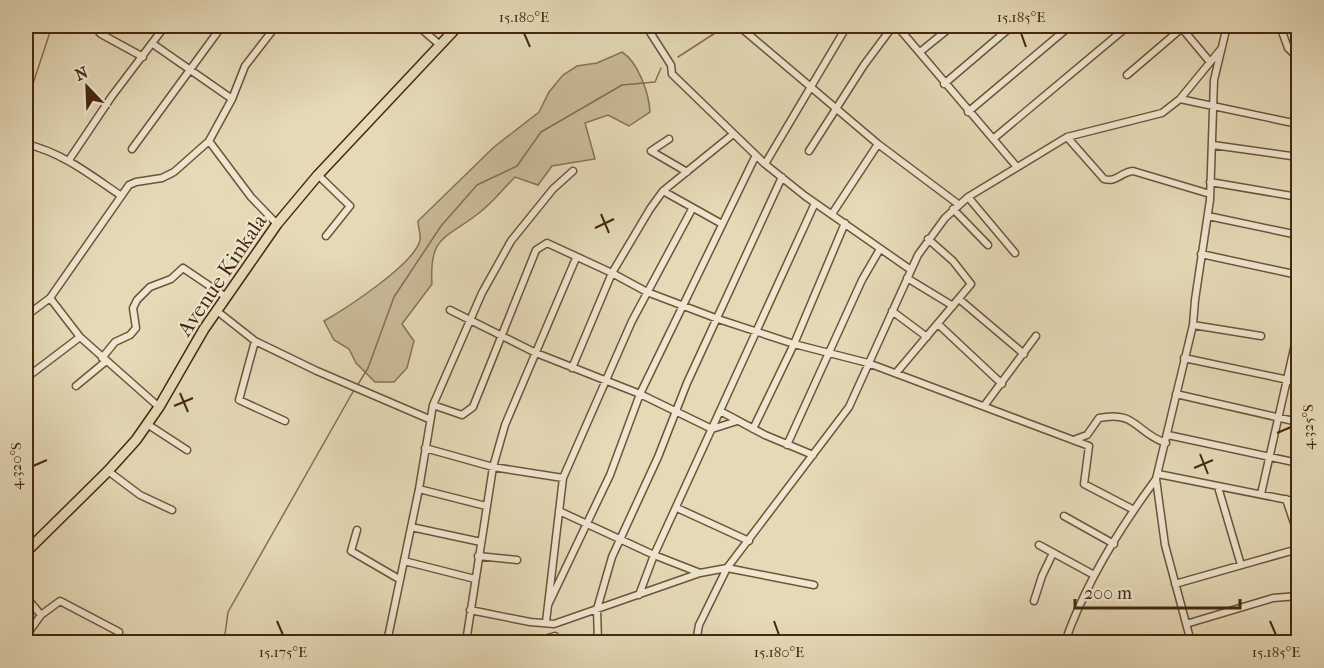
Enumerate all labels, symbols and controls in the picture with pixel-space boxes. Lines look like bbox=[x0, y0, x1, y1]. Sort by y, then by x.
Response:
text: 15.180°E bbox=[499, 8, 549, 26]
text: 15.185°E bbox=[997, 8, 1045, 26]
north arrow bbox=[57, 57, 117, 117]
text: N bbox=[72, 62, 91, 85]
street label: Avenue Kinkala bbox=[172, 209, 272, 341]
text: 4.325°S bbox=[1299, 404, 1317, 450]
text: 4.320°S bbox=[7, 442, 25, 490]
scale bar bbox=[1075, 572, 1240, 610]
text: 200 m bbox=[1084, 583, 1132, 604]
text: 15.175°E bbox=[259, 643, 307, 661]
text: 15.180°E bbox=[754, 643, 804, 661]
text: 15.185°E bbox=[1252, 643, 1300, 661]

